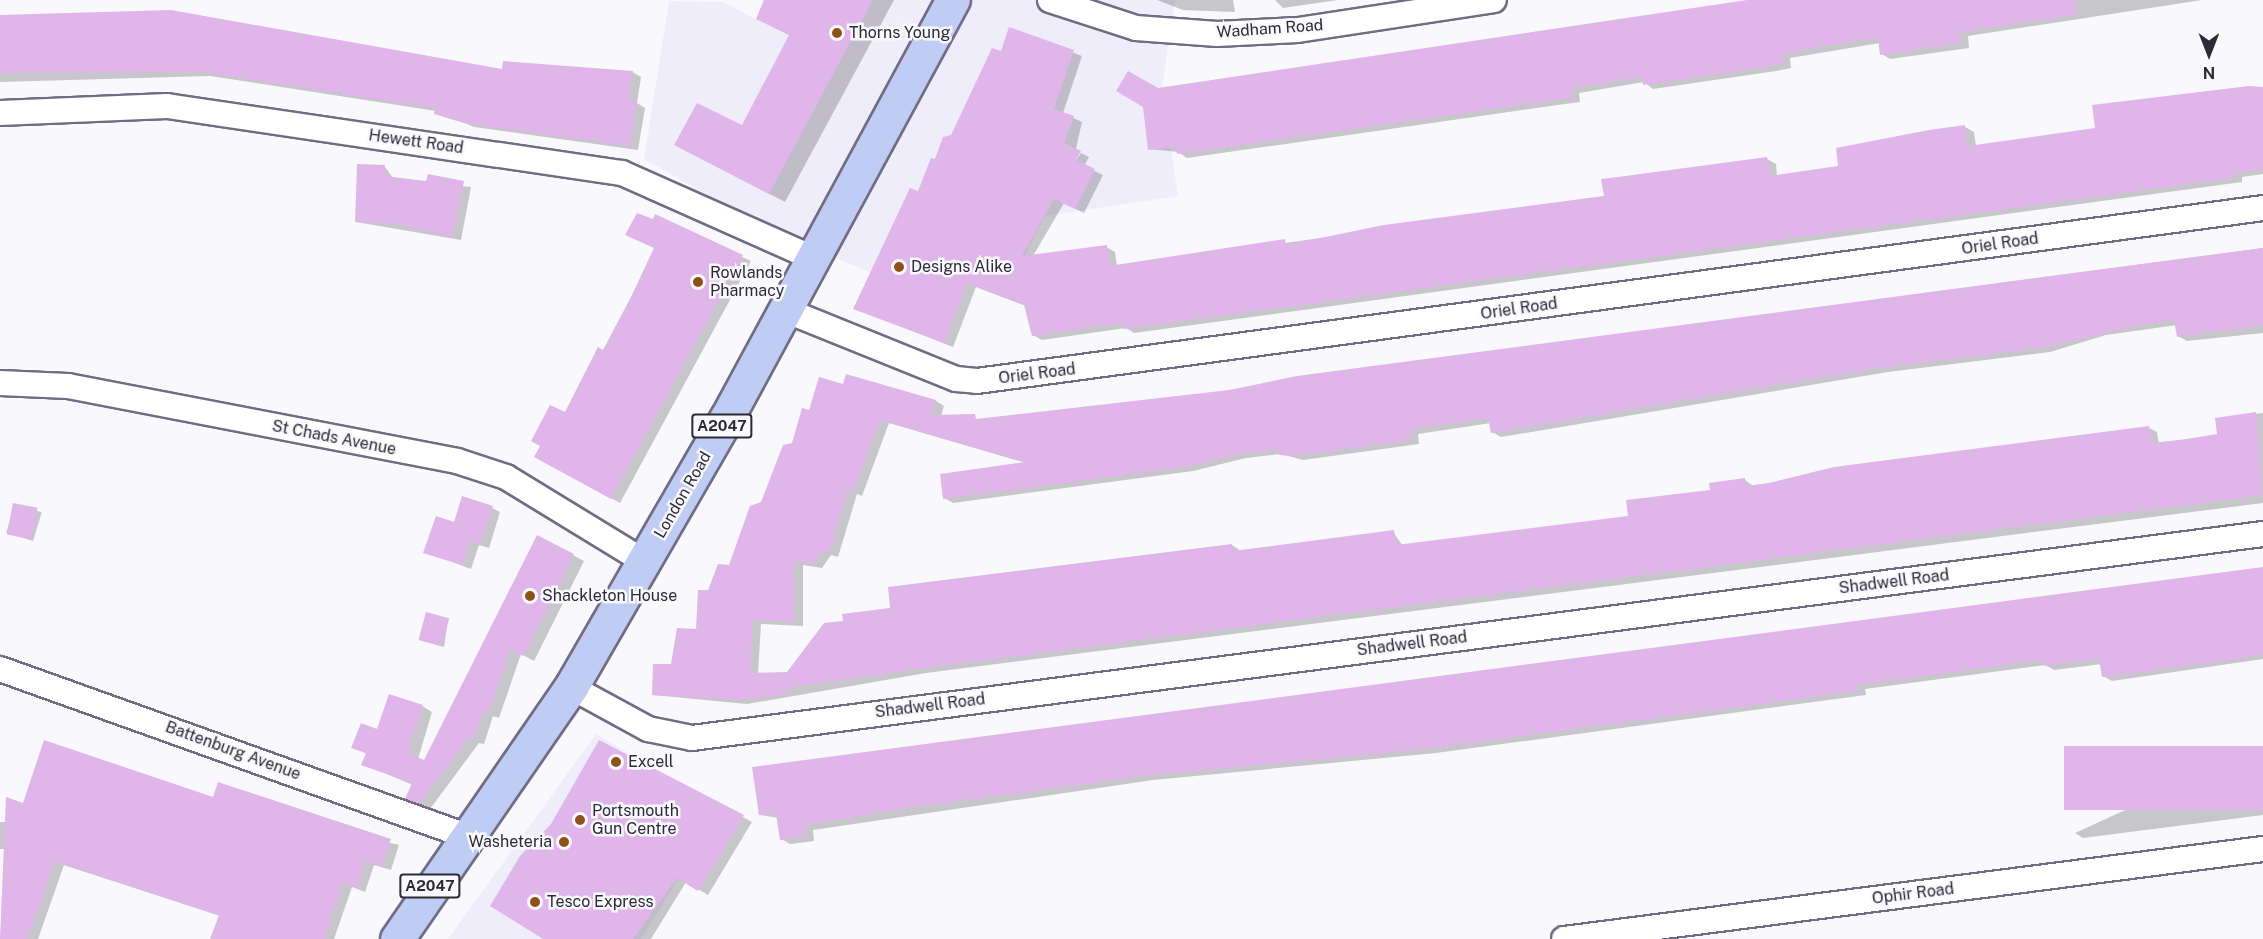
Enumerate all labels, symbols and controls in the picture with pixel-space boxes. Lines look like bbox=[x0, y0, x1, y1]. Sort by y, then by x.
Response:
street label: Wadham Road bbox=[1216, 16, 1324, 42]
place label: Thorns Young bbox=[849, 23, 950, 43]
north arrow bbox=[2179, 24, 2239, 84]
marker: Thorns Young bbox=[830, 26, 844, 40]
text: N bbox=[2203, 63, 2215, 82]
street label: Hewett Road bbox=[367, 126, 465, 158]
street label: Oriel Road bbox=[1960, 229, 2040, 259]
place label: Designs Alike bbox=[911, 257, 1012, 277]
marker: Designs Alike bbox=[892, 260, 906, 274]
place label: Rowlands Pharmacy bbox=[710, 263, 784, 301]
marker: Rowlands Pharmacy bbox=[691, 275, 705, 289]
street label: Oriel Road bbox=[1479, 294, 1559, 324]
street label: Oriel Road bbox=[997, 360, 1077, 388]
road number: A2047 bbox=[690, 414, 754, 438]
street label: St Chads Avenue bbox=[270, 417, 398, 459]
street label: London Road bbox=[650, 448, 716, 542]
street label: Shadwell Road bbox=[1838, 566, 1950, 598]
place label: Shackleton House bbox=[542, 586, 677, 606]
marker: Shackleton House bbox=[523, 589, 537, 603]
street label: Shadwell Road bbox=[1356, 628, 1468, 660]
street label: Shadwell Road bbox=[874, 690, 986, 722]
street label: Battenburg Avenue bbox=[163, 718, 303, 784]
place label: Excell bbox=[628, 752, 674, 772]
marker: Excell bbox=[609, 755, 623, 769]
place label: Portsmouth Gun Centre bbox=[592, 801, 679, 839]
marker: Portsmouth Gun Centre bbox=[573, 813, 587, 827]
place label: Washeteria bbox=[469, 832, 552, 852]
marker: Washeteria bbox=[557, 835, 571, 849]
road number: A2047 bbox=[398, 874, 462, 898]
street label: Ophir Road bbox=[1871, 879, 1955, 909]
place label: Tesco Express bbox=[547, 892, 654, 912]
marker: Tesco Express bbox=[528, 895, 542, 909]

